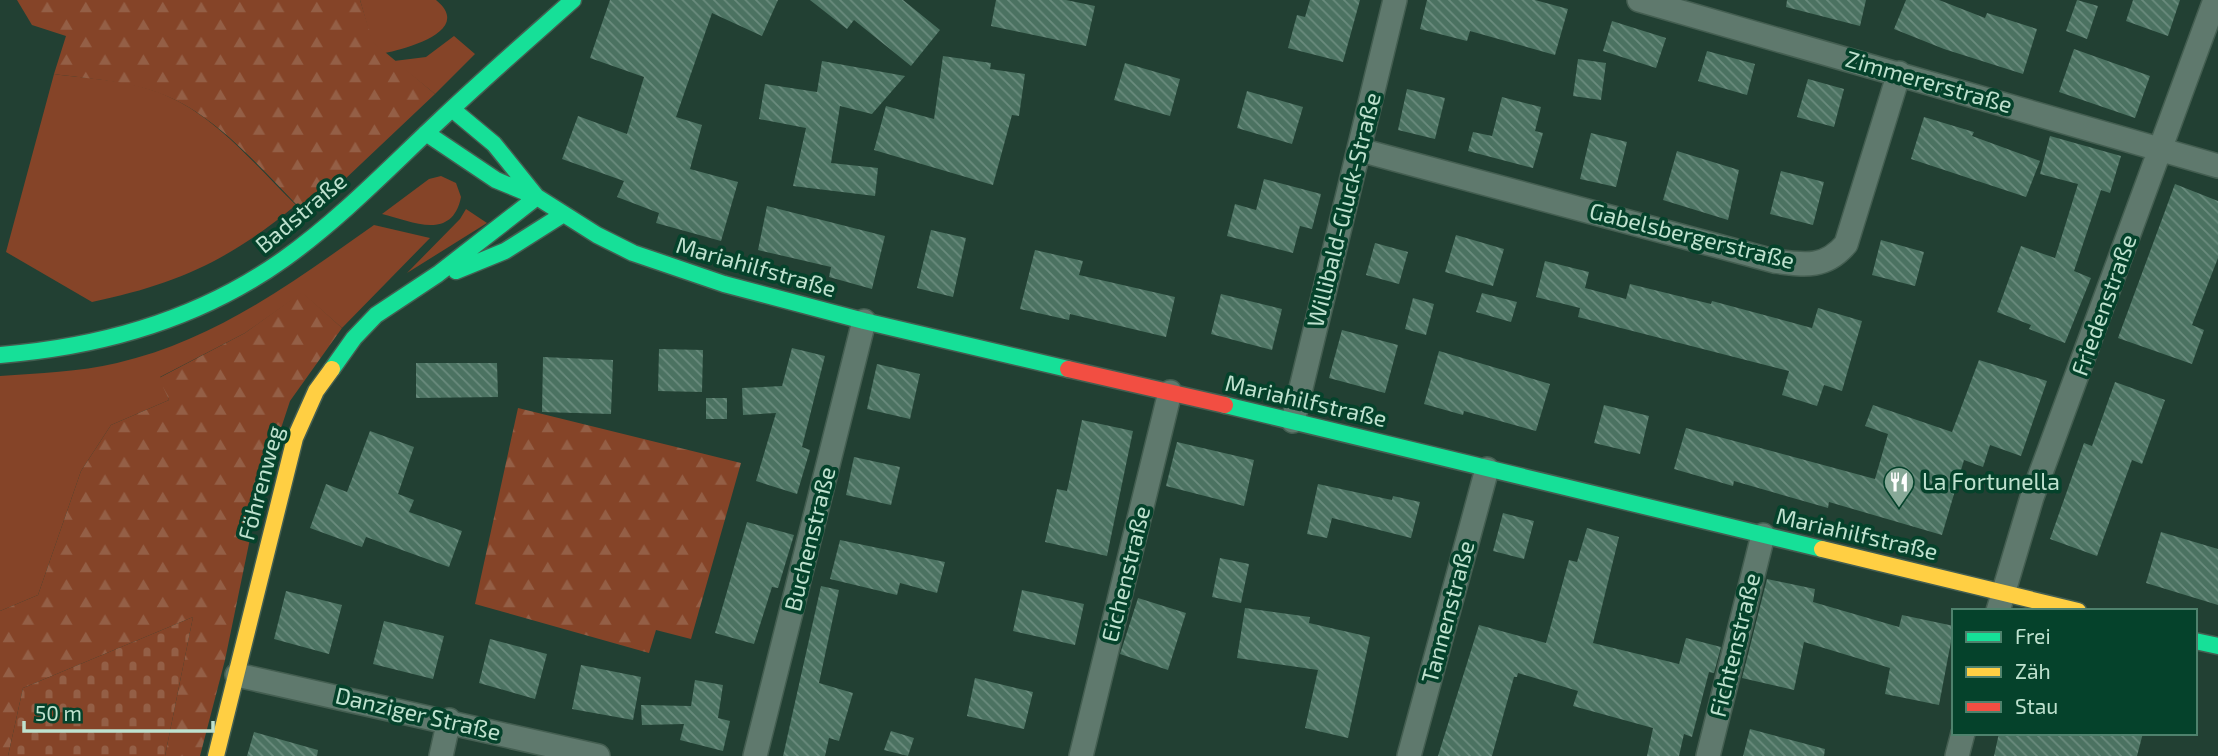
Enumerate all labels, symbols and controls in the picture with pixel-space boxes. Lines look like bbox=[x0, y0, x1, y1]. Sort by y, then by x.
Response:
street label: Zimmererstraße bbox=[1843, 44, 2016, 118]
street label: Willibald-Gluck-Straße bbox=[1300, 89, 1386, 330]
street label: Badstraße bbox=[249, 166, 352, 258]
street label: Gabelsbergerstraße bbox=[1587, 196, 1798, 274]
street label: Mariahilfstraße bbox=[673, 230, 839, 302]
street label: Friedenstraße bbox=[2065, 230, 2142, 379]
street label: Mariahilfstraße bbox=[1223, 368, 1390, 432]
street label: Föhrenweg bbox=[231, 422, 289, 543]
street label: Buchenstraße bbox=[778, 464, 841, 614]
restaurant icon: La Fortunella bbox=[1882, 465, 1916, 509]
place label: La Fortunella bbox=[1922, 467, 2060, 495]
street label: Mariahilfstraße bbox=[1774, 501, 1941, 565]
street label: Eichenstraße bbox=[1095, 503, 1155, 645]
street label: Tannenstraße bbox=[1415, 537, 1480, 686]
street label: Fichtenstraße bbox=[1703, 570, 1765, 720]
legend bbox=[1952, 609, 2197, 735]
text: Frei bbox=[2015, 623, 2051, 648]
text: Zäh bbox=[2015, 658, 2051, 683]
street label: Danziger Straße bbox=[333, 680, 504, 746]
scale bar bbox=[24, 690, 214, 734]
text: Stau bbox=[2015, 693, 2058, 718]
text: 50 m bbox=[35, 700, 82, 725]

